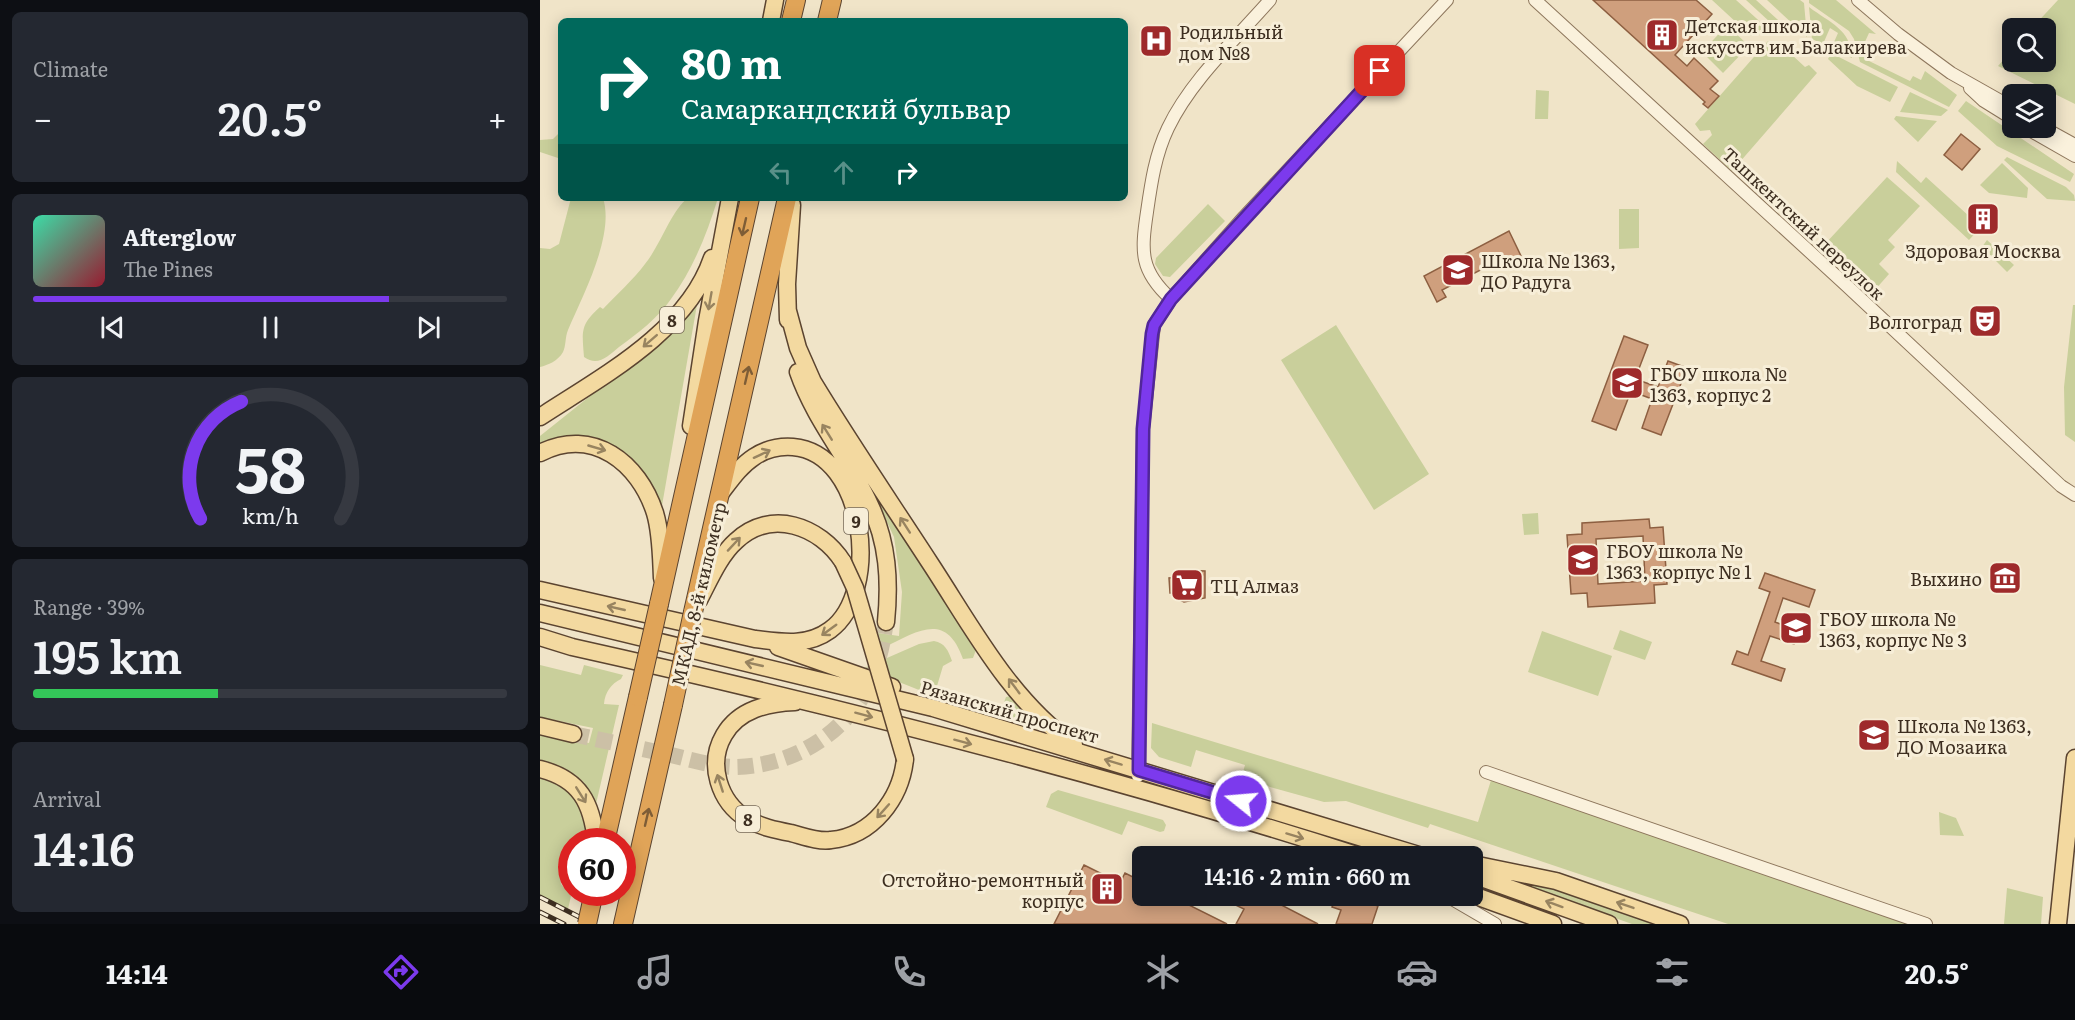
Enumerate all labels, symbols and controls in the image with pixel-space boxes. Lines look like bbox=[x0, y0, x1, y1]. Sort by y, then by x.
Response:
place label: Детская школа искусств им.Балакирева bbox=[1685, 12, 1907, 60]
building icon: Детская школа искусств им.Балакирева bbox=[1644, 17, 1680, 53]
place label: Родильный дом №8 bbox=[1179, 18, 1283, 66]
map controls bbox=[2002, 18, 2056, 138]
button: search bbox=[2002, 18, 2056, 72]
hospital icon: Родильный дом №8 bbox=[1138, 23, 1174, 59]
text: 80 m bbox=[681, 30, 782, 92]
icon: right bbox=[582, 42, 660, 120]
pin bbox=[1354, 45, 1405, 96]
text: Climate bbox=[33, 53, 108, 83]
icon: arrive bbox=[1363, 54, 1396, 87]
text: 20.5° bbox=[218, 83, 322, 150]
button: layers bbox=[2002, 84, 2056, 138]
text: Самаркандский бульвар bbox=[681, 87, 1011, 127]
text: − bbox=[33, 92, 52, 141]
text: + bbox=[488, 92, 507, 141]
street label: Ташкентский переулок bbox=[1717, 140, 1892, 306]
icon: left bbox=[764, 156, 797, 189]
icon: ahead bbox=[827, 156, 860, 189]
icon: right bbox=[890, 156, 923, 189]
building icon: Здоровая Москва bbox=[1965, 201, 2001, 237]
one-way arrow bbox=[737, 217, 749, 236]
text: Afterglow bbox=[123, 220, 236, 253]
place label: Здоровая Москва bbox=[1905, 237, 2061, 264]
place label: Школа № 1363, ДО Радуга bbox=[1481, 247, 1616, 295]
school or university icon: Школа № 1363, ДО Радуга bbox=[1440, 252, 1476, 288]
text: The Pines bbox=[123, 253, 213, 283]
one-way arrow bbox=[704, 291, 715, 310]
theatre icon: Волгоград bbox=[1967, 303, 2003, 339]
road number: 8 bbox=[660, 307, 684, 333]
place label: Волгоград bbox=[1868, 308, 1962, 335]
icon: previous bbox=[96, 311, 129, 344]
icon: pause bbox=[254, 311, 287, 344]
icon: next bbox=[412, 311, 445, 344]
one-way arrow bbox=[643, 334, 658, 348]
place label: ГБОУ школа № 1363, корпус 2 bbox=[1650, 360, 1787, 408]
school or university icon: ГБОУ школа № 1363, корпус 2 bbox=[1609, 365, 1645, 401]
one-way arrow bbox=[741, 366, 753, 385]
text: 58 bbox=[235, 420, 305, 512]
one-way arrow bbox=[820, 424, 832, 441]
one-way arrow bbox=[587, 443, 606, 454]
one-way arrow bbox=[752, 447, 770, 459]
text: km/h bbox=[241, 499, 299, 531]
street label: МКАД, 8-й километр bbox=[664, 499, 732, 689]
road number: 9 bbox=[844, 508, 868, 534]
one-way arrow bbox=[899, 517, 911, 533]
one-way arrow bbox=[727, 537, 741, 552]
place label: ГБОУ школа № 1363, корпус № 1 bbox=[1606, 537, 1752, 585]
school or university icon: ГБОУ школа № 1363, корпус № 1 bbox=[1565, 542, 1601, 578]
museum icon: Выхино bbox=[1987, 560, 2023, 596]
place label: Выхино bbox=[1910, 565, 1982, 592]
supermarket icon: ТЦ Алмаз bbox=[1169, 567, 1205, 603]
place label: ТЦ Алмаз bbox=[1210, 572, 1299, 599]
text: Range · 39% bbox=[33, 591, 145, 621]
one-way arrow bbox=[607, 601, 626, 613]
place label: ГБОУ школа № 1363, корпус № 3 bbox=[1819, 605, 1967, 653]
school or university icon: ГБОУ школа № 1363, корпус № 3 bbox=[1778, 610, 1814, 646]
text: 195 km bbox=[33, 621, 182, 688]
one-way arrow bbox=[821, 623, 837, 636]
one-way arrow bbox=[744, 657, 763, 669]
street label: Рязанский проспект bbox=[917, 673, 1103, 749]
one-way arrow bbox=[1008, 679, 1020, 695]
one-way arrow bbox=[854, 710, 873, 722]
place label: Школа № 1363, ДО Мозаика bbox=[1897, 712, 2032, 760]
school or university icon: Школа № 1363, ДО Мозаика bbox=[1856, 717, 1892, 753]
one-way arrow bbox=[953, 737, 972, 748]
one-way arrow bbox=[1104, 756, 1123, 767]
position arrow bbox=[1209, 769, 1273, 833]
one-way arrow bbox=[713, 774, 724, 793]
text: Arrival bbox=[33, 783, 101, 813]
one-way arrow bbox=[574, 786, 587, 803]
one-way arrow bbox=[876, 804, 890, 819]
road number: 8 bbox=[736, 806, 760, 832]
one-way arrow bbox=[642, 807, 654, 826]
text: 14:16 bbox=[33, 813, 135, 880]
speed limit sign: 60 bbox=[558, 828, 636, 906]
one-way arrow bbox=[1285, 831, 1304, 842]
text: 14:16 · 2 min · 660 m bbox=[1204, 859, 1411, 892]
place label: Отстойно-ремонтный корпус bbox=[882, 866, 1084, 914]
building icon: Отстойно-ремонтный корпус bbox=[1089, 871, 1125, 907]
one-way arrow bbox=[1545, 898, 1564, 909]
one-way arrow bbox=[1616, 898, 1635, 909]
icon: directions bbox=[380, 951, 422, 993]
icon: music bbox=[634, 951, 676, 993]
icon: phone bbox=[888, 951, 930, 993]
icon: climate bbox=[1142, 951, 1184, 993]
icon: car bbox=[1396, 951, 1438, 993]
icon: filters bbox=[1651, 951, 1693, 993]
text: 14:14 bbox=[106, 952, 168, 992]
text: 20.5° bbox=[1905, 952, 1969, 992]

